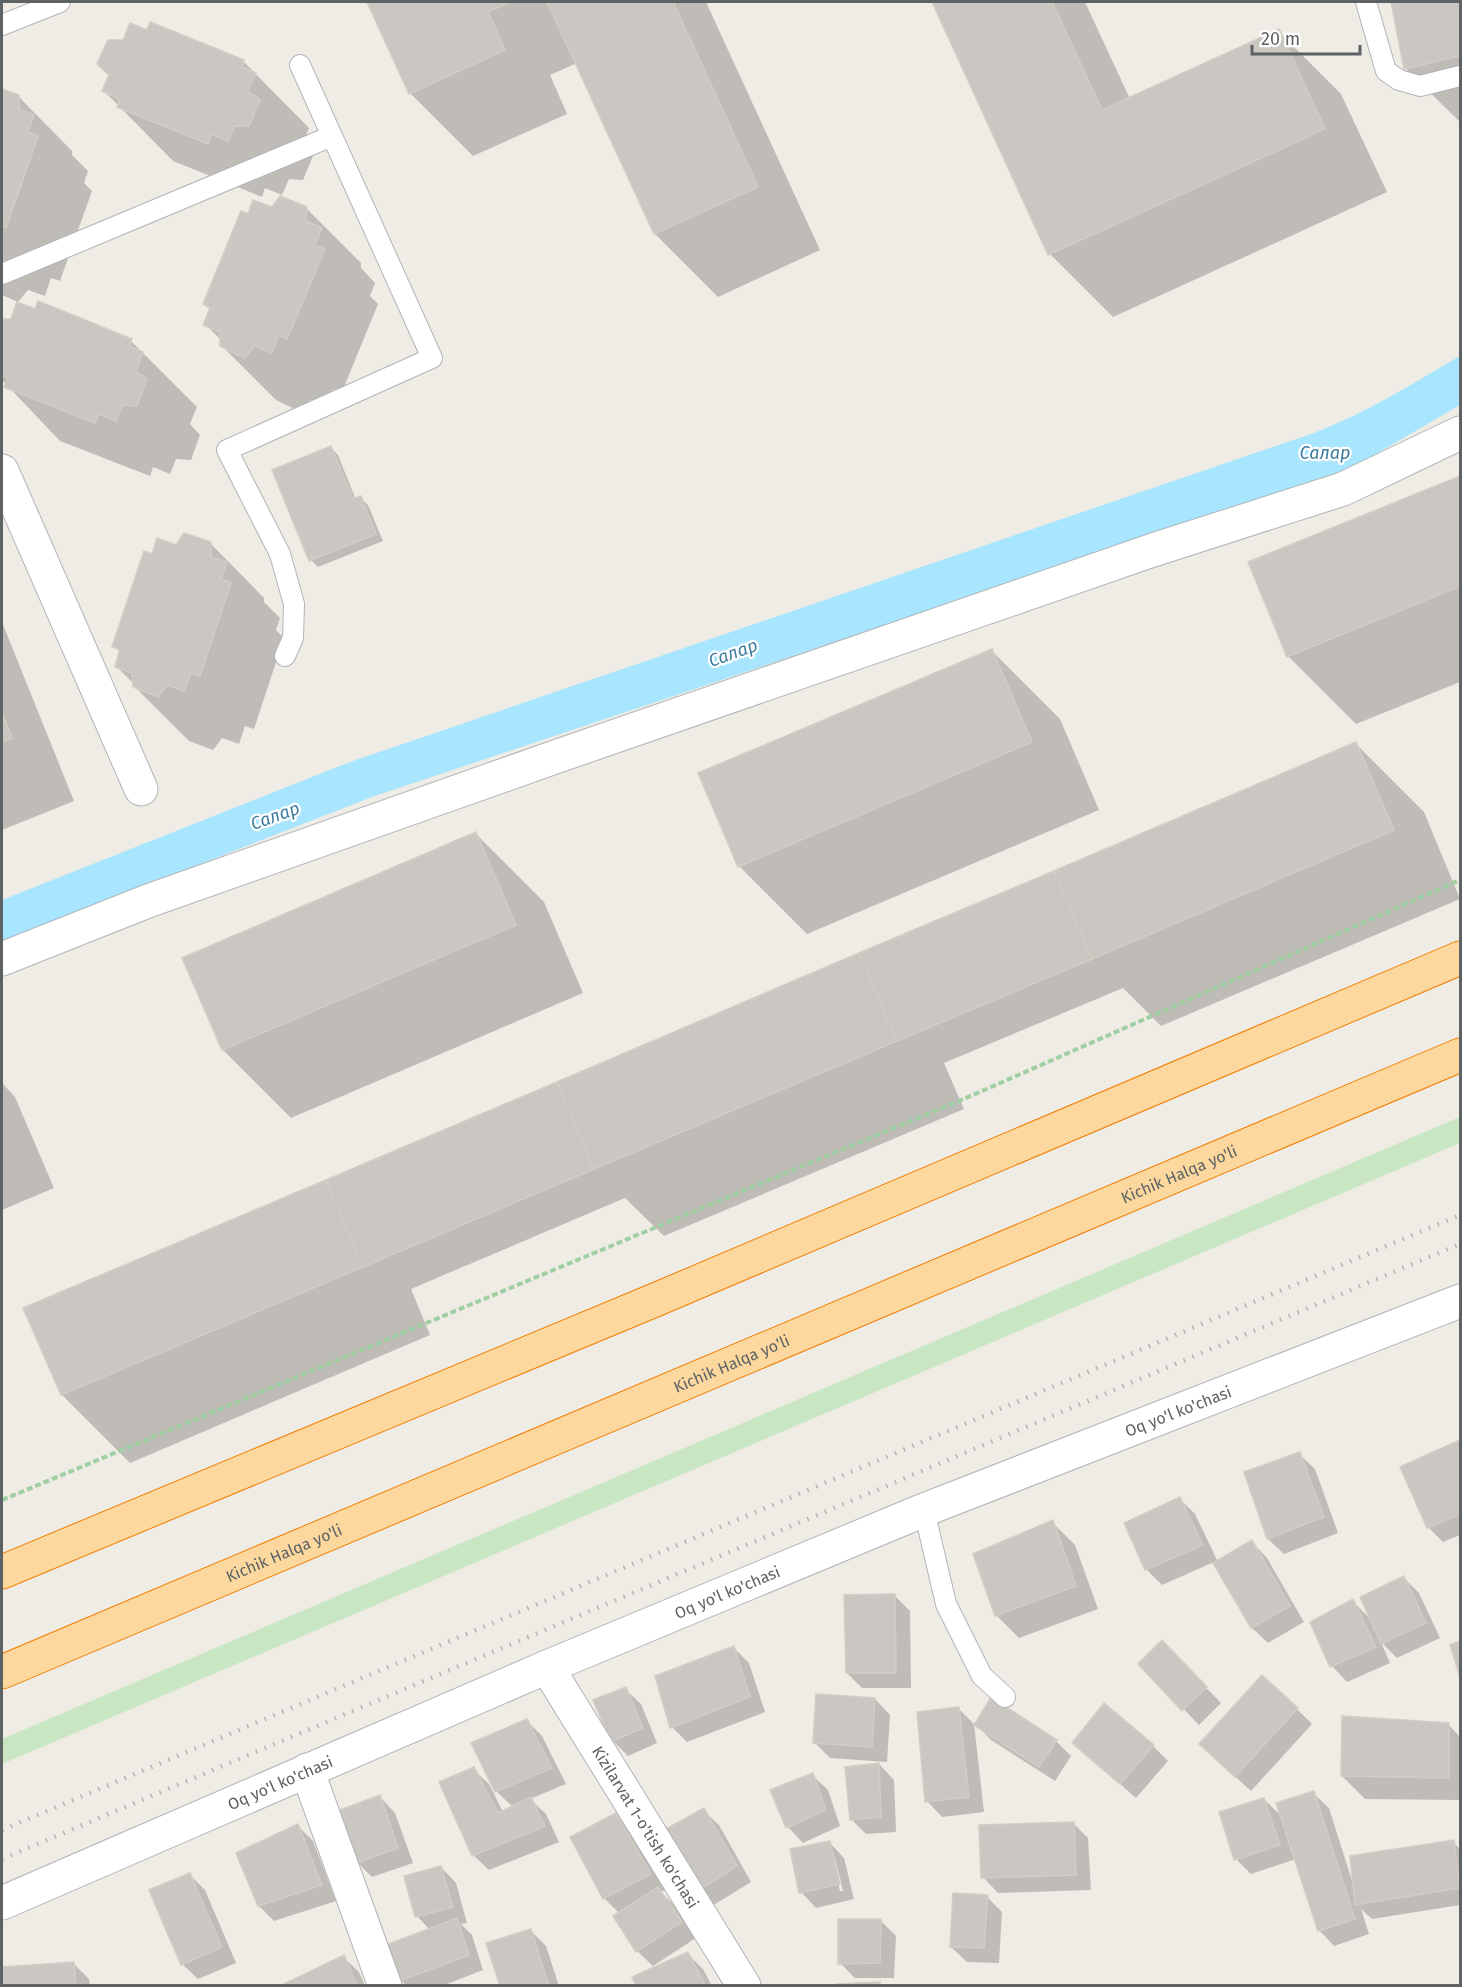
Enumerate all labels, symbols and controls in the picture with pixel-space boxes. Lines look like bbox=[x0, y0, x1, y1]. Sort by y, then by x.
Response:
scale bar bbox=[1252, 18, 1360, 56]
text: 20 m bbox=[1261, 28, 1300, 50]
water label: Салар bbox=[1300, 442, 1350, 464]
water label: Салар bbox=[705, 634, 761, 672]
water label: Салар bbox=[247, 797, 303, 835]
street label: Kichik Halqa yo'li bbox=[1118, 1141, 1240, 1207]
street label: Kichik Halqa yo'li bbox=[670, 1330, 792, 1396]
street label: Oq yo'l ko'chasi bbox=[1122, 1382, 1234, 1440]
street label: Kichik Halqa yo'li bbox=[223, 1520, 345, 1586]
street label: Oq yo'l ko'chasi bbox=[671, 1562, 783, 1622]
street label: Kizilarvat 1-o'tish ko'chasi bbox=[589, 1742, 703, 1912]
street label: Oq yo'l ko'chasi bbox=[225, 1752, 335, 1814]

